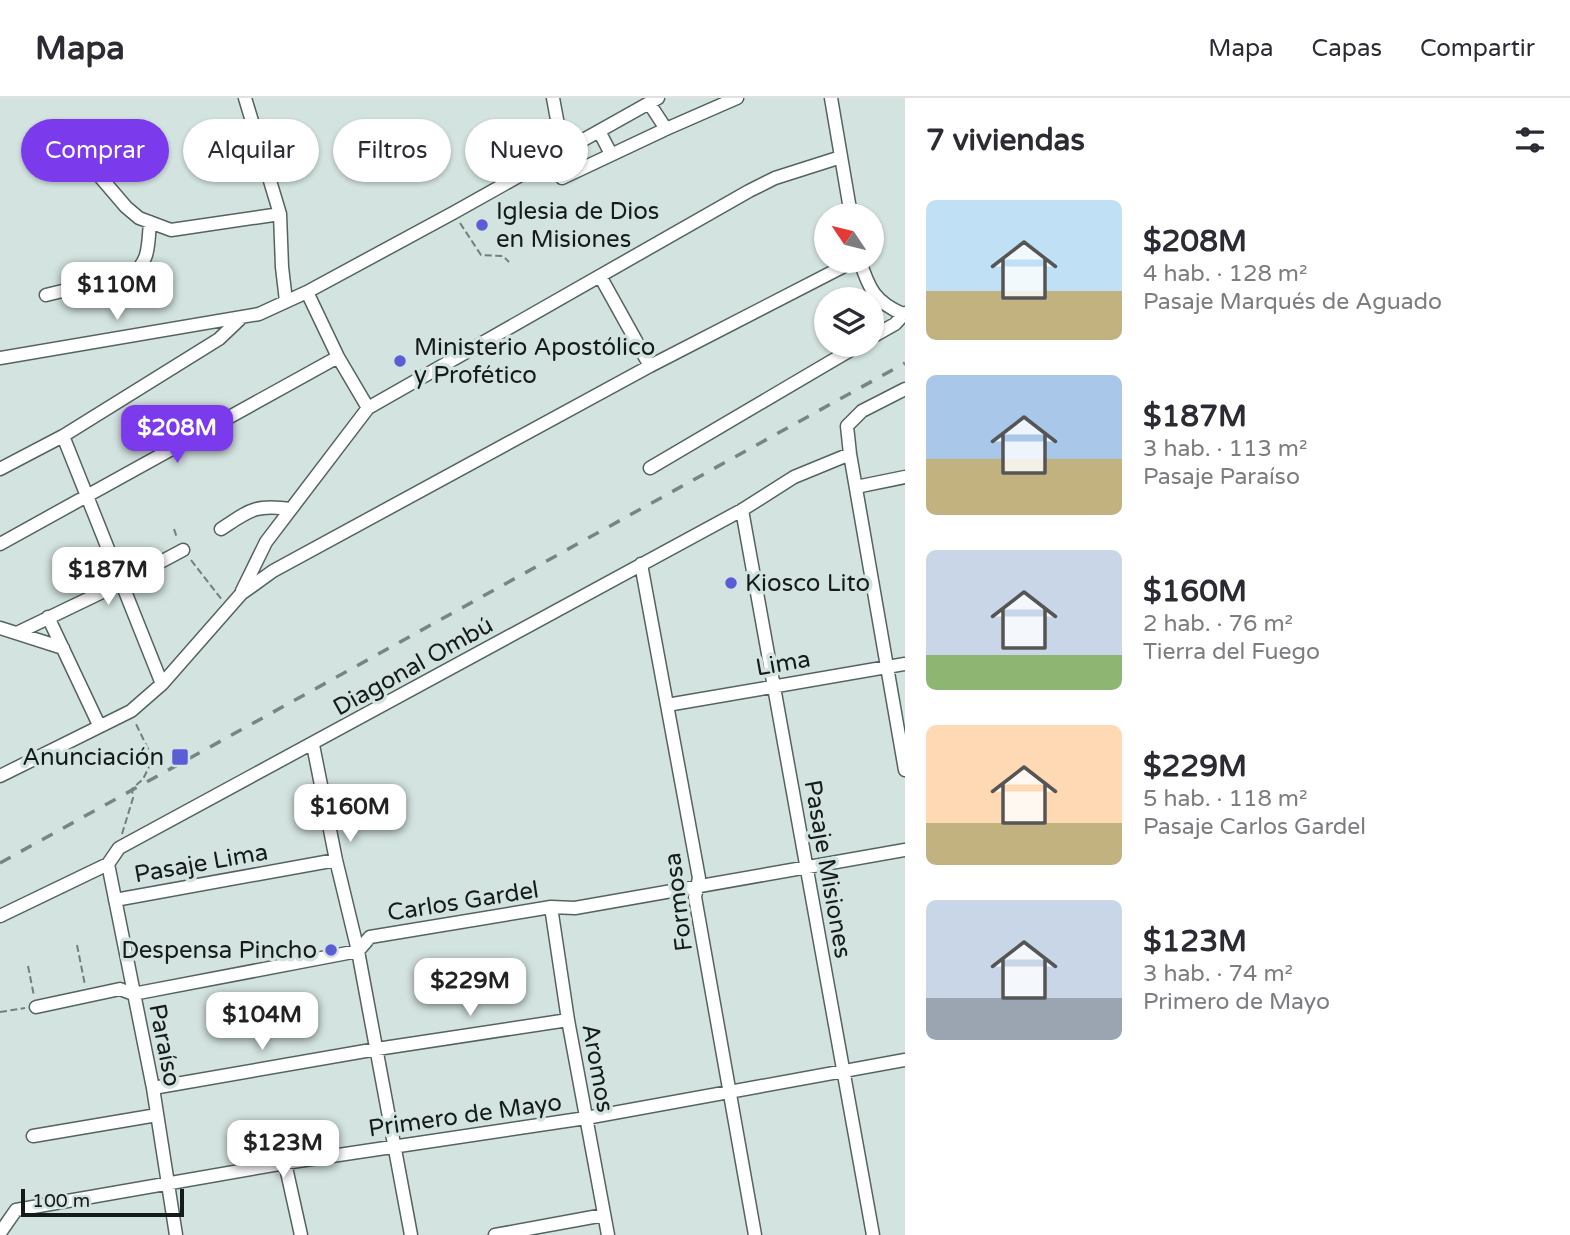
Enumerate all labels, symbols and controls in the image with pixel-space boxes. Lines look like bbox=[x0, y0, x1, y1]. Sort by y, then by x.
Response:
text: Mapa bbox=[35, 29, 125, 68]
text: Mapa bbox=[1208, 34, 1274, 63]
text: Capas bbox=[1312, 34, 1382, 63]
text: Compartir bbox=[1420, 34, 1535, 63]
chip: Comprar bbox=[21, 119, 169, 182]
chip: Alquilar bbox=[183, 119, 319, 182]
chip: Filtros bbox=[333, 119, 451, 182]
chip: Nuevo bbox=[465, 119, 588, 182]
icon: filters bbox=[1511, 121, 1549, 159]
text: 7 viviendas bbox=[926, 122, 1085, 159]
place label: Iglesia de Dios en Misiones bbox=[496, 197, 659, 254]
north arrow bbox=[814, 203, 884, 273]
map controls bbox=[814, 203, 884, 357]
marker: Iglesia de Dios en Misiones bbox=[474, 217, 490, 233]
text: $208M bbox=[1143, 223, 1247, 260]
icon: home bbox=[982, 228, 1066, 312]
text: 4 hab. · 128 m² bbox=[1143, 260, 1308, 288]
pin: $110M bbox=[68, 262, 166, 322]
text: $110M bbox=[77, 271, 157, 299]
button: layers bbox=[814, 287, 884, 357]
text: Pasaje Marqués de Aguado bbox=[1143, 288, 1442, 316]
place label: Ministerio Apostólico y Profético bbox=[414, 333, 655, 390]
marker: Ministerio Apostólico y Profético bbox=[392, 353, 408, 369]
text: $187M bbox=[1143, 398, 1247, 435]
icon: home bbox=[982, 403, 1066, 487]
pin: $208M bbox=[128, 406, 226, 465]
text: $208M bbox=[137, 414, 217, 442]
text: 3 hab. · 113 m² bbox=[1143, 435, 1308, 463]
text: Pasaje Paraíso bbox=[1143, 463, 1300, 491]
pin: $187M bbox=[59, 547, 157, 607]
text: $187M bbox=[68, 556, 148, 584]
place label: Kiosco Lito bbox=[745, 569, 870, 598]
text: $160M bbox=[1143, 573, 1247, 610]
marker: Kiosco Lito bbox=[723, 575, 739, 591]
icon: home bbox=[982, 578, 1066, 662]
text: 2 hab. · 76 m² bbox=[1143, 610, 1293, 638]
street label: Diagonal Ombú bbox=[328, 611, 498, 722]
text: Tierra del Fuego bbox=[1143, 638, 1320, 666]
street label: Lima bbox=[753, 644, 813, 683]
place label: Anunciación bbox=[22, 743, 164, 772]
marker: Anunciación bbox=[170, 747, 190, 767]
text: $229M bbox=[1143, 748, 1247, 785]
icon: home bbox=[982, 753, 1066, 837]
street label: Pasaje Misiones bbox=[798, 778, 857, 961]
pin: $160M bbox=[301, 784, 399, 844]
text: 5 hab. · 118 m² bbox=[1143, 785, 1308, 813]
text: $160M bbox=[310, 793, 390, 821]
text: Pasaje Carlos Gardel bbox=[1143, 813, 1366, 841]
street label: Pasaje Lima bbox=[132, 837, 270, 890]
street label: Formosa bbox=[658, 851, 699, 953]
street label: Carlos Gardel bbox=[385, 875, 541, 928]
text: $123M bbox=[1143, 923, 1247, 960]
icon: home bbox=[982, 928, 1066, 1012]
place label: Despensa Pincho bbox=[121, 936, 317, 965]
marker: Despensa Pincho bbox=[323, 942, 339, 958]
pin: $229M bbox=[421, 958, 519, 1018]
text: 3 hab. · 74 m² bbox=[1143, 960, 1293, 988]
text: $229M bbox=[430, 967, 510, 995]
text: Primero de Mayo bbox=[1143, 988, 1330, 1016]
pin: $104M bbox=[213, 992, 311, 1052]
street label: Paraíso bbox=[142, 1001, 187, 1089]
text: $104M bbox=[222, 1001, 302, 1029]
street label: Aromos bbox=[575, 1022, 620, 1115]
street label: Primero de Mayo bbox=[366, 1088, 564, 1143]
pin: $123M bbox=[234, 1121, 332, 1180]
text: $123M bbox=[243, 1129, 323, 1157]
scale bar bbox=[21, 1186, 184, 1218]
text: 100 m bbox=[32, 1190, 90, 1212]

